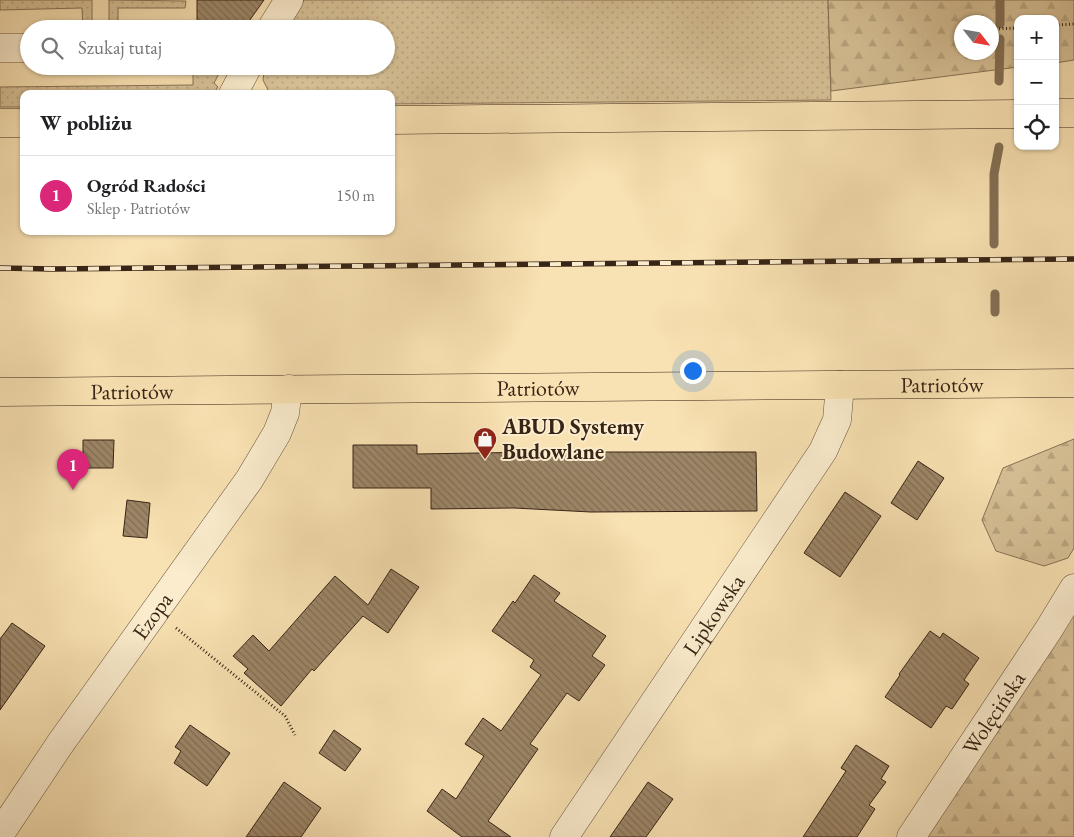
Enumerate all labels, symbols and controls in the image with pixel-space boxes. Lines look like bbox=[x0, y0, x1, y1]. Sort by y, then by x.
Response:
north arrow bbox=[954, 15, 999, 60]
map controls bbox=[1014, 15, 1059, 150]
button: + bbox=[1014, 15, 1059, 60]
search box bbox=[20, 20, 395, 75]
icon: search bbox=[38, 34, 66, 62]
text: Szukaj tutaj bbox=[78, 35, 162, 60]
button: − bbox=[1014, 60, 1059, 105]
button: locate bbox=[1014, 105, 1059, 150]
text: W pobliżu bbox=[40, 109, 132, 136]
text: Ogród Radości bbox=[87, 173, 206, 198]
text: 1 bbox=[52, 185, 60, 206]
text: 150 m bbox=[336, 185, 375, 206]
text: Sklep · Patriotów bbox=[87, 198, 190, 219]
your location bbox=[680, 358, 706, 384]
street label: Patriotów bbox=[900, 369, 984, 399]
street label: Patriotów bbox=[496, 373, 580, 402]
street label: Patriotów bbox=[90, 376, 175, 406]
place label: ABUD Systemy Budowlane bbox=[501, 412, 645, 466]
shop icon: ABUD Systemy Budowlane bbox=[472, 426, 498, 460]
pin: 1 bbox=[57, 449, 89, 490]
street label: Lipkowska bbox=[676, 568, 751, 661]
street label: Ezopa bbox=[125, 586, 179, 645]
street label: Wolęcińska bbox=[955, 665, 1032, 760]

